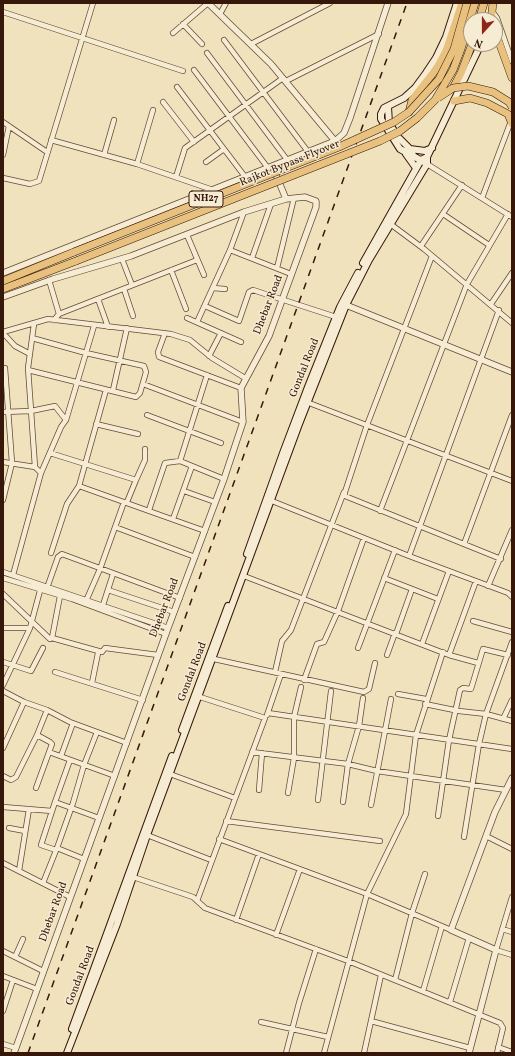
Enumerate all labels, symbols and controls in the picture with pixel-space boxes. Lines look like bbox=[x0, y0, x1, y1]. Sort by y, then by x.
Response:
north arrow bbox=[463, 12, 503, 52]
text: N bbox=[472, 34, 485, 51]
street label: Rajkot Bypass Flyover bbox=[238, 138, 342, 190]
road number: NH27 bbox=[189, 191, 223, 207]
street label: Dhebar Road bbox=[252, 273, 286, 337]
street label: Gondal Road bbox=[287, 337, 323, 399]
street label: Dhebar Road bbox=[148, 576, 182, 640]
street label: Gondal Road bbox=[176, 640, 210, 704]
street label: Dhebar Road bbox=[37, 880, 71, 944]
street label: Gondal Road bbox=[64, 944, 98, 1008]

